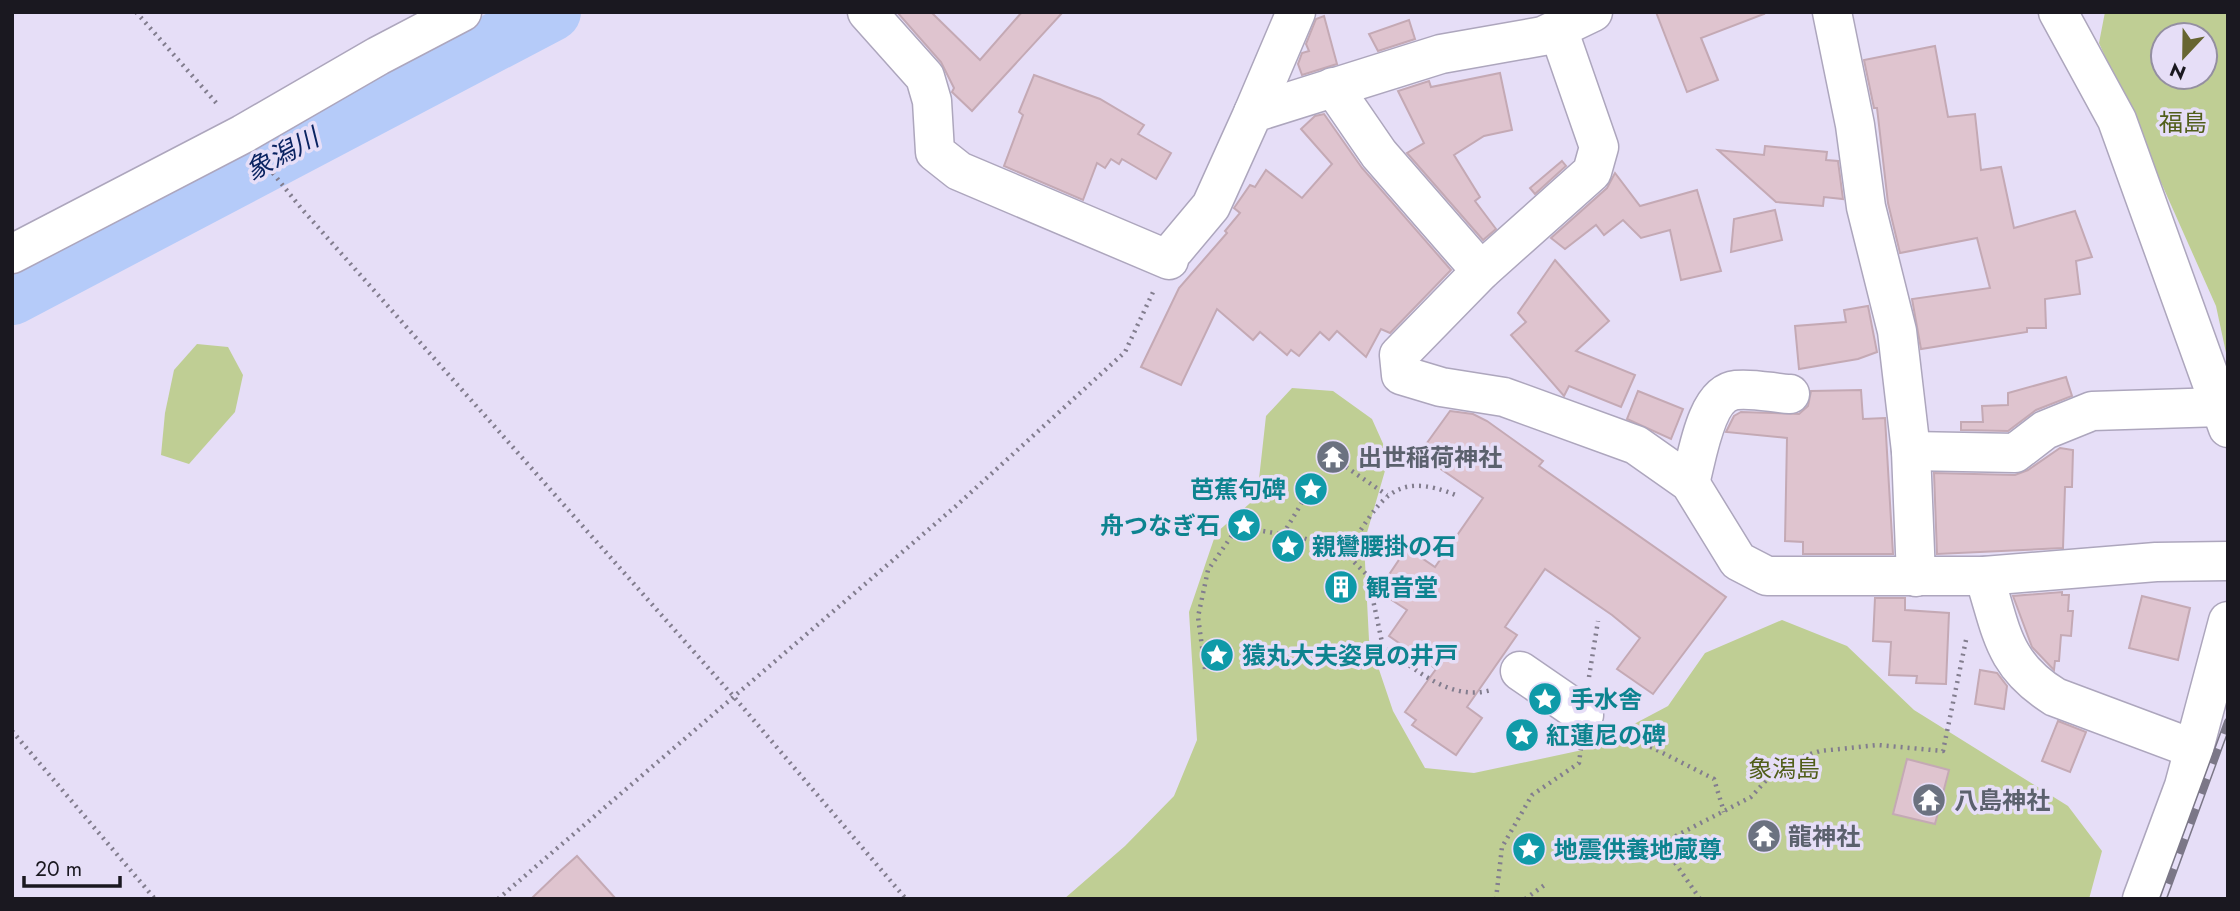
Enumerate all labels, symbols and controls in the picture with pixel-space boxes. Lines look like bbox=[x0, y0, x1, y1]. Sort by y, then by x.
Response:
north arrow bbox=[2149, 21, 2219, 91]
text: N bbox=[2166, 56, 2190, 87]
park label: 福島 bbox=[2159, 105, 2207, 140]
water label: 象潟川 bbox=[239, 118, 328, 189]
temple icon: 出世稲荷神社 bbox=[1314, 438, 1352, 476]
place label: 出世稲荷神社 bbox=[1358, 440, 1502, 475]
place icon: 芭蕉句碑 bbox=[1292, 470, 1330, 508]
place label: 芭蕉句碑 bbox=[1190, 472, 1286, 507]
place icon: 舟つなぎ石 bbox=[1225, 506, 1263, 544]
place label: 舟つなぎ石 bbox=[1100, 508, 1220, 543]
place icon: 親鸞腰掛の石 bbox=[1269, 527, 1307, 565]
place label: 親鸞腰掛の石 bbox=[1312, 529, 1456, 564]
building icon: 観音堂 bbox=[1322, 568, 1360, 606]
place label: 観音堂 bbox=[1366, 570, 1438, 605]
place icon: 猿丸大夫姿見の井戸 bbox=[1198, 636, 1236, 674]
place label: 猿丸大夫姿見の井戸 bbox=[1242, 638, 1458, 673]
place icon: 手水舎 bbox=[1526, 680, 1564, 718]
place label: 手水舎 bbox=[1570, 682, 1642, 717]
place icon: 紅蓮尼の碑 bbox=[1503, 716, 1541, 754]
place label: 紅蓮尼の碑 bbox=[1546, 718, 1666, 753]
park label: 象潟島 bbox=[1748, 751, 1820, 786]
temple icon: 八島神社 bbox=[1910, 781, 1948, 819]
place label: 八島神社 bbox=[1954, 783, 2050, 818]
temple icon: 龍神社 bbox=[1745, 817, 1783, 855]
place label: 龍神社 bbox=[1788, 819, 1860, 854]
place icon: 地震供養地蔵尊 bbox=[1510, 830, 1548, 868]
place label: 地震供養地蔵尊 bbox=[1554, 832, 1722, 867]
scale bar bbox=[24, 844, 121, 888]
text: 20 m bbox=[35, 854, 82, 884]

